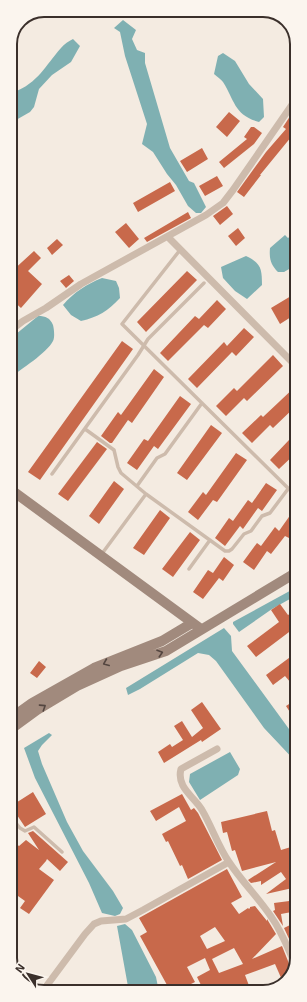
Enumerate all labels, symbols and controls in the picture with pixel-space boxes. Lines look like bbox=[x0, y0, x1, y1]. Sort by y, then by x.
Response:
one-way arrow bbox=[157, 649, 164, 658]
one-way arrow bbox=[103, 658, 111, 666]
one-way arrow bbox=[38, 705, 45, 712]
north arrow bbox=[8, 954, 48, 994]
text: N bbox=[12, 961, 27, 975]

